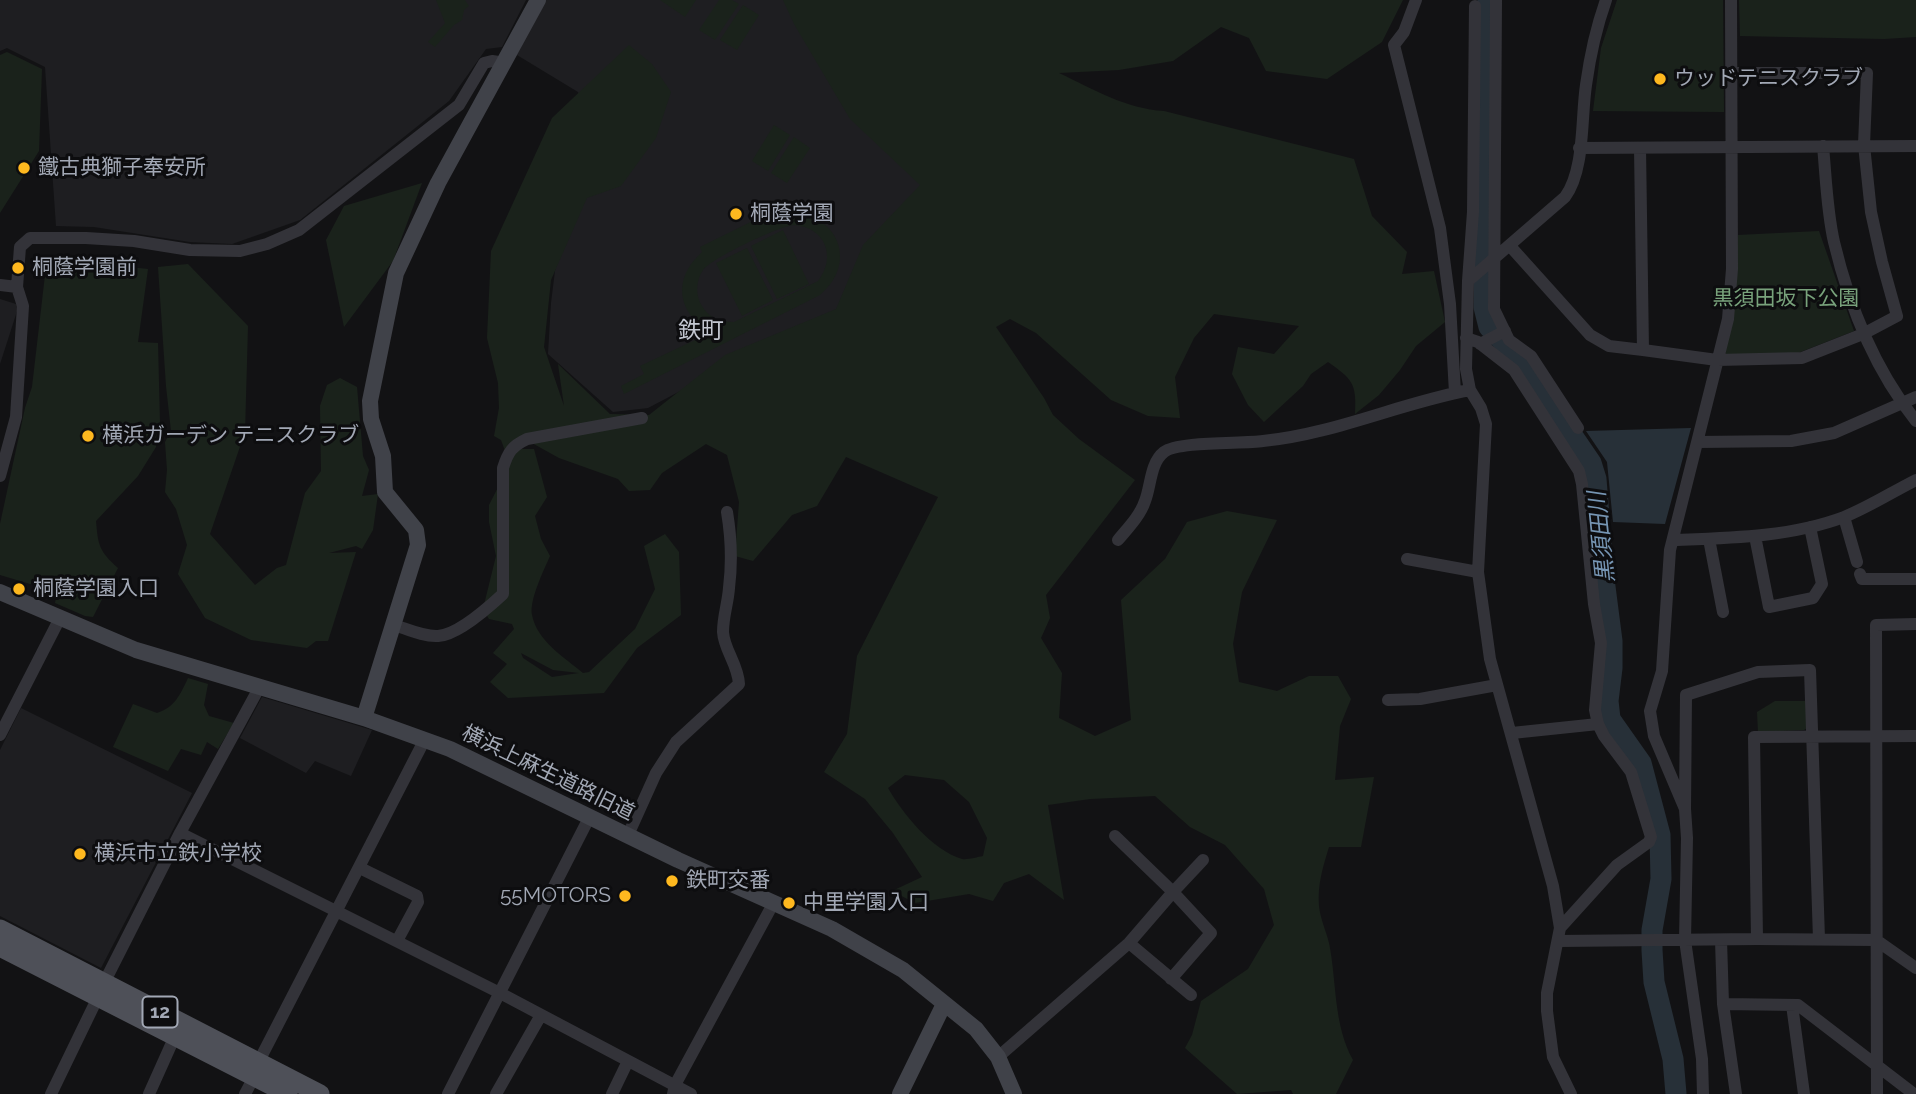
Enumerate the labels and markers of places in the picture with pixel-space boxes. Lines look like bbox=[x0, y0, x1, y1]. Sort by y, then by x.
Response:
place label: ウッドテニスクラブ bbox=[1674, 66, 1863, 92]
marker: ウッドテニスクラブ bbox=[1652, 71, 1668, 87]
place label: 鐵古典獅子奉安所 bbox=[38, 155, 206, 181]
marker: 鐵古典獅子奉安所 bbox=[16, 160, 32, 176]
place label: 桐蔭学園 bbox=[750, 201, 834, 227]
marker: 桐蔭学園 bbox=[728, 206, 744, 222]
place label: 桐蔭学園前 bbox=[32, 255, 137, 281]
marker: 桐蔭学園前 bbox=[10, 260, 26, 276]
place label: 横浜ガーデン テニスクラブ bbox=[102, 423, 359, 449]
marker: 横浜ガーデン テニスクラブ bbox=[80, 428, 96, 444]
place label: 桐蔭学園入口 bbox=[33, 576, 159, 602]
marker: 桐蔭学園入口 bbox=[11, 581, 27, 597]
place label: 横浜市立鉄小学校 bbox=[94, 841, 262, 867]
marker: 横浜市立鉄小学校 bbox=[72, 846, 88, 862]
place label: 鉄町交番 bbox=[686, 868, 770, 894]
marker: 鉄町交番 bbox=[664, 873, 680, 889]
place label: 55MOTORS bbox=[500, 883, 611, 909]
marker: 55MOTORS bbox=[617, 888, 633, 904]
place label: 中里学園入口 bbox=[803, 890, 929, 916]
marker: 中里学園入口 bbox=[781, 895, 797, 911]

